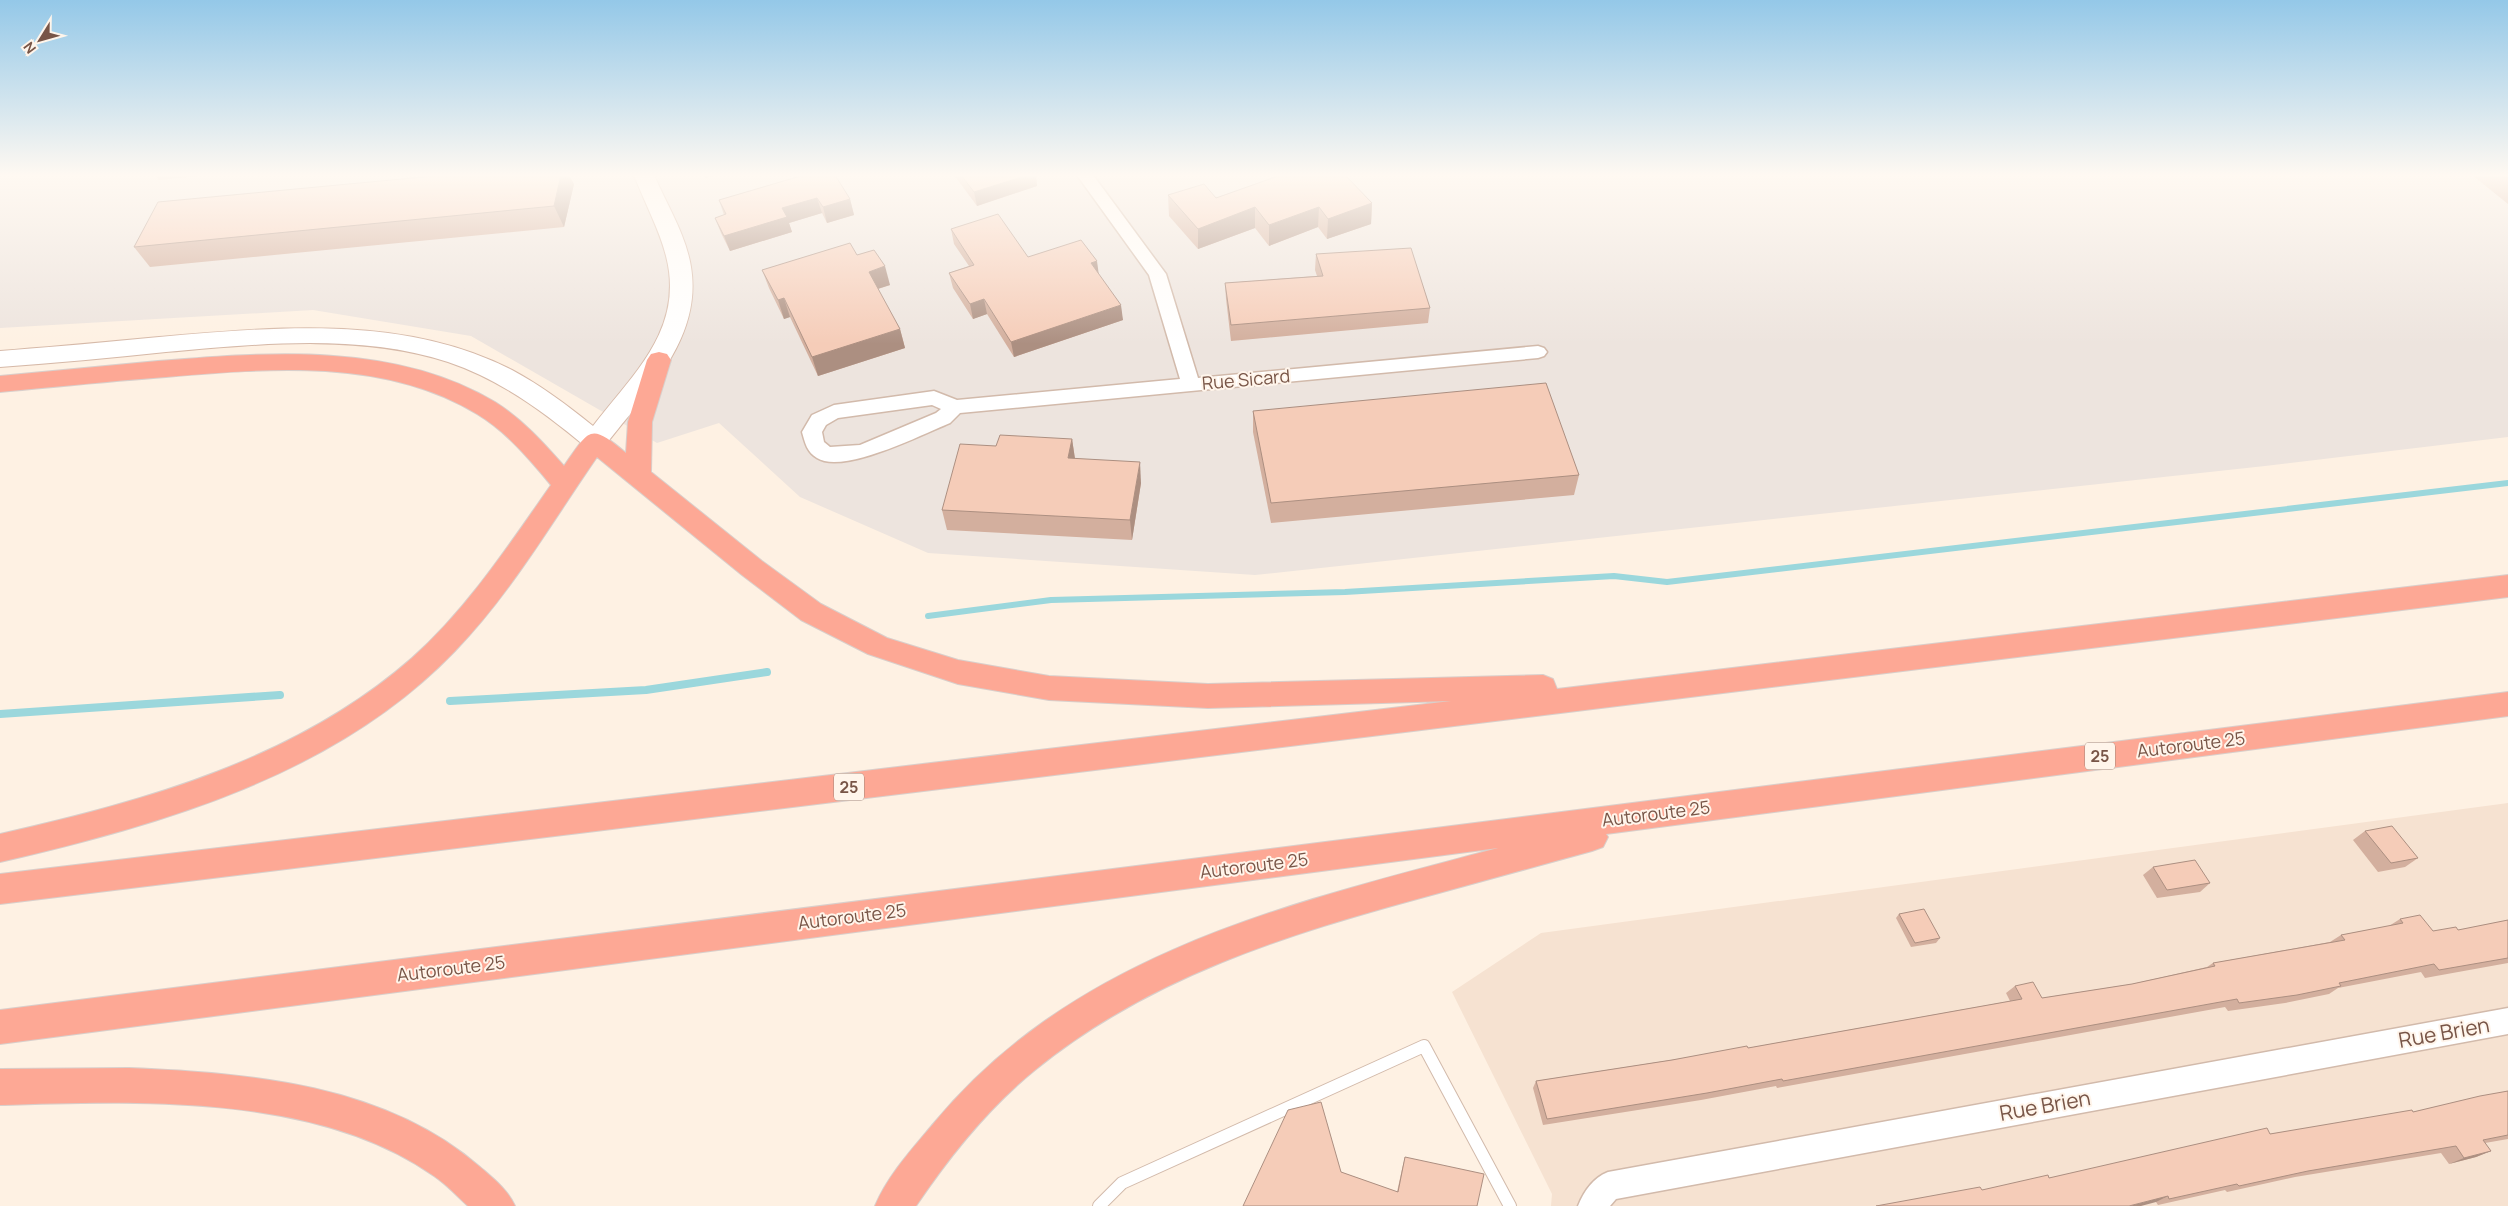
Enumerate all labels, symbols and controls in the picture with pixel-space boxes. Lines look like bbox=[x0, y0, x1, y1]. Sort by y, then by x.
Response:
north arrow bbox=[15, 15, 65, 65]
text: N bbox=[19, 38, 40, 58]
street label: Rue Sicard bbox=[1201, 363, 1291, 395]
street label: Autoroute 25 bbox=[2135, 725, 2246, 763]
road number: 25 bbox=[2085, 742, 2115, 769]
road number: 25 bbox=[834, 774, 864, 800]
street label: Autoroute 25 bbox=[1600, 794, 1711, 832]
street label: Autoroute 25 bbox=[1198, 846, 1309, 884]
street label: Autoroute 25 bbox=[796, 897, 907, 935]
street label: Autoroute 25 bbox=[395, 949, 506, 987]
street label: Rue Brien bbox=[2396, 1010, 2492, 1054]
street label: Rue Brien bbox=[1997, 1083, 2093, 1127]

